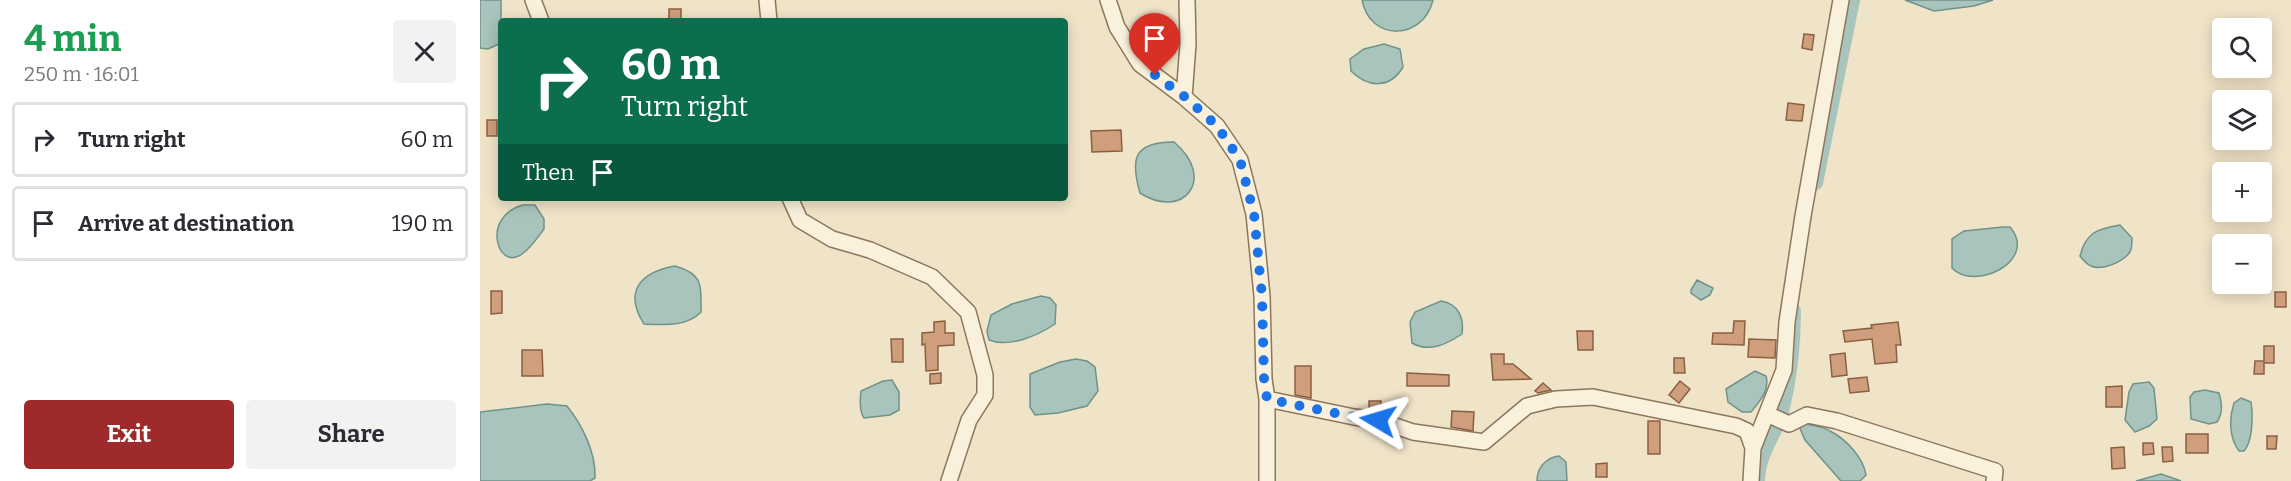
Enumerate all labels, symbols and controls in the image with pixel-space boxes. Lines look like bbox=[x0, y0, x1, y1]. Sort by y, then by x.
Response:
pin bbox=[1129, 13, 1180, 75]
text: 4 min bbox=[24, 17, 121, 61]
map controls bbox=[2212, 18, 2272, 294]
button: search bbox=[2212, 18, 2272, 78]
button: close bbox=[393, 20, 456, 83]
icon: arrive bbox=[1138, 22, 1171, 55]
text: 60 m bbox=[621, 40, 720, 90]
icon: right bbox=[522, 42, 600, 120]
text: 250 m · 16:01 bbox=[24, 62, 139, 86]
button: layers bbox=[2212, 90, 2272, 150]
text: Turn right bbox=[621, 91, 748, 123]
icon: right bbox=[27, 123, 60, 156]
text: Turn right bbox=[78, 126, 186, 153]
text: 60 m bbox=[401, 126, 453, 153]
icon: arrive bbox=[586, 156, 619, 189]
text: Then bbox=[522, 159, 574, 186]
button: + bbox=[2212, 162, 2272, 222]
icon: arrive bbox=[27, 207, 60, 240]
text: Arrive at destination bbox=[78, 210, 294, 237]
text: 190 m bbox=[392, 210, 453, 237]
button: − bbox=[2212, 234, 2272, 294]
position arrow bbox=[1346, 388, 1410, 452]
button: Exit bbox=[24, 400, 234, 469]
button: Share bbox=[246, 400, 456, 469]

